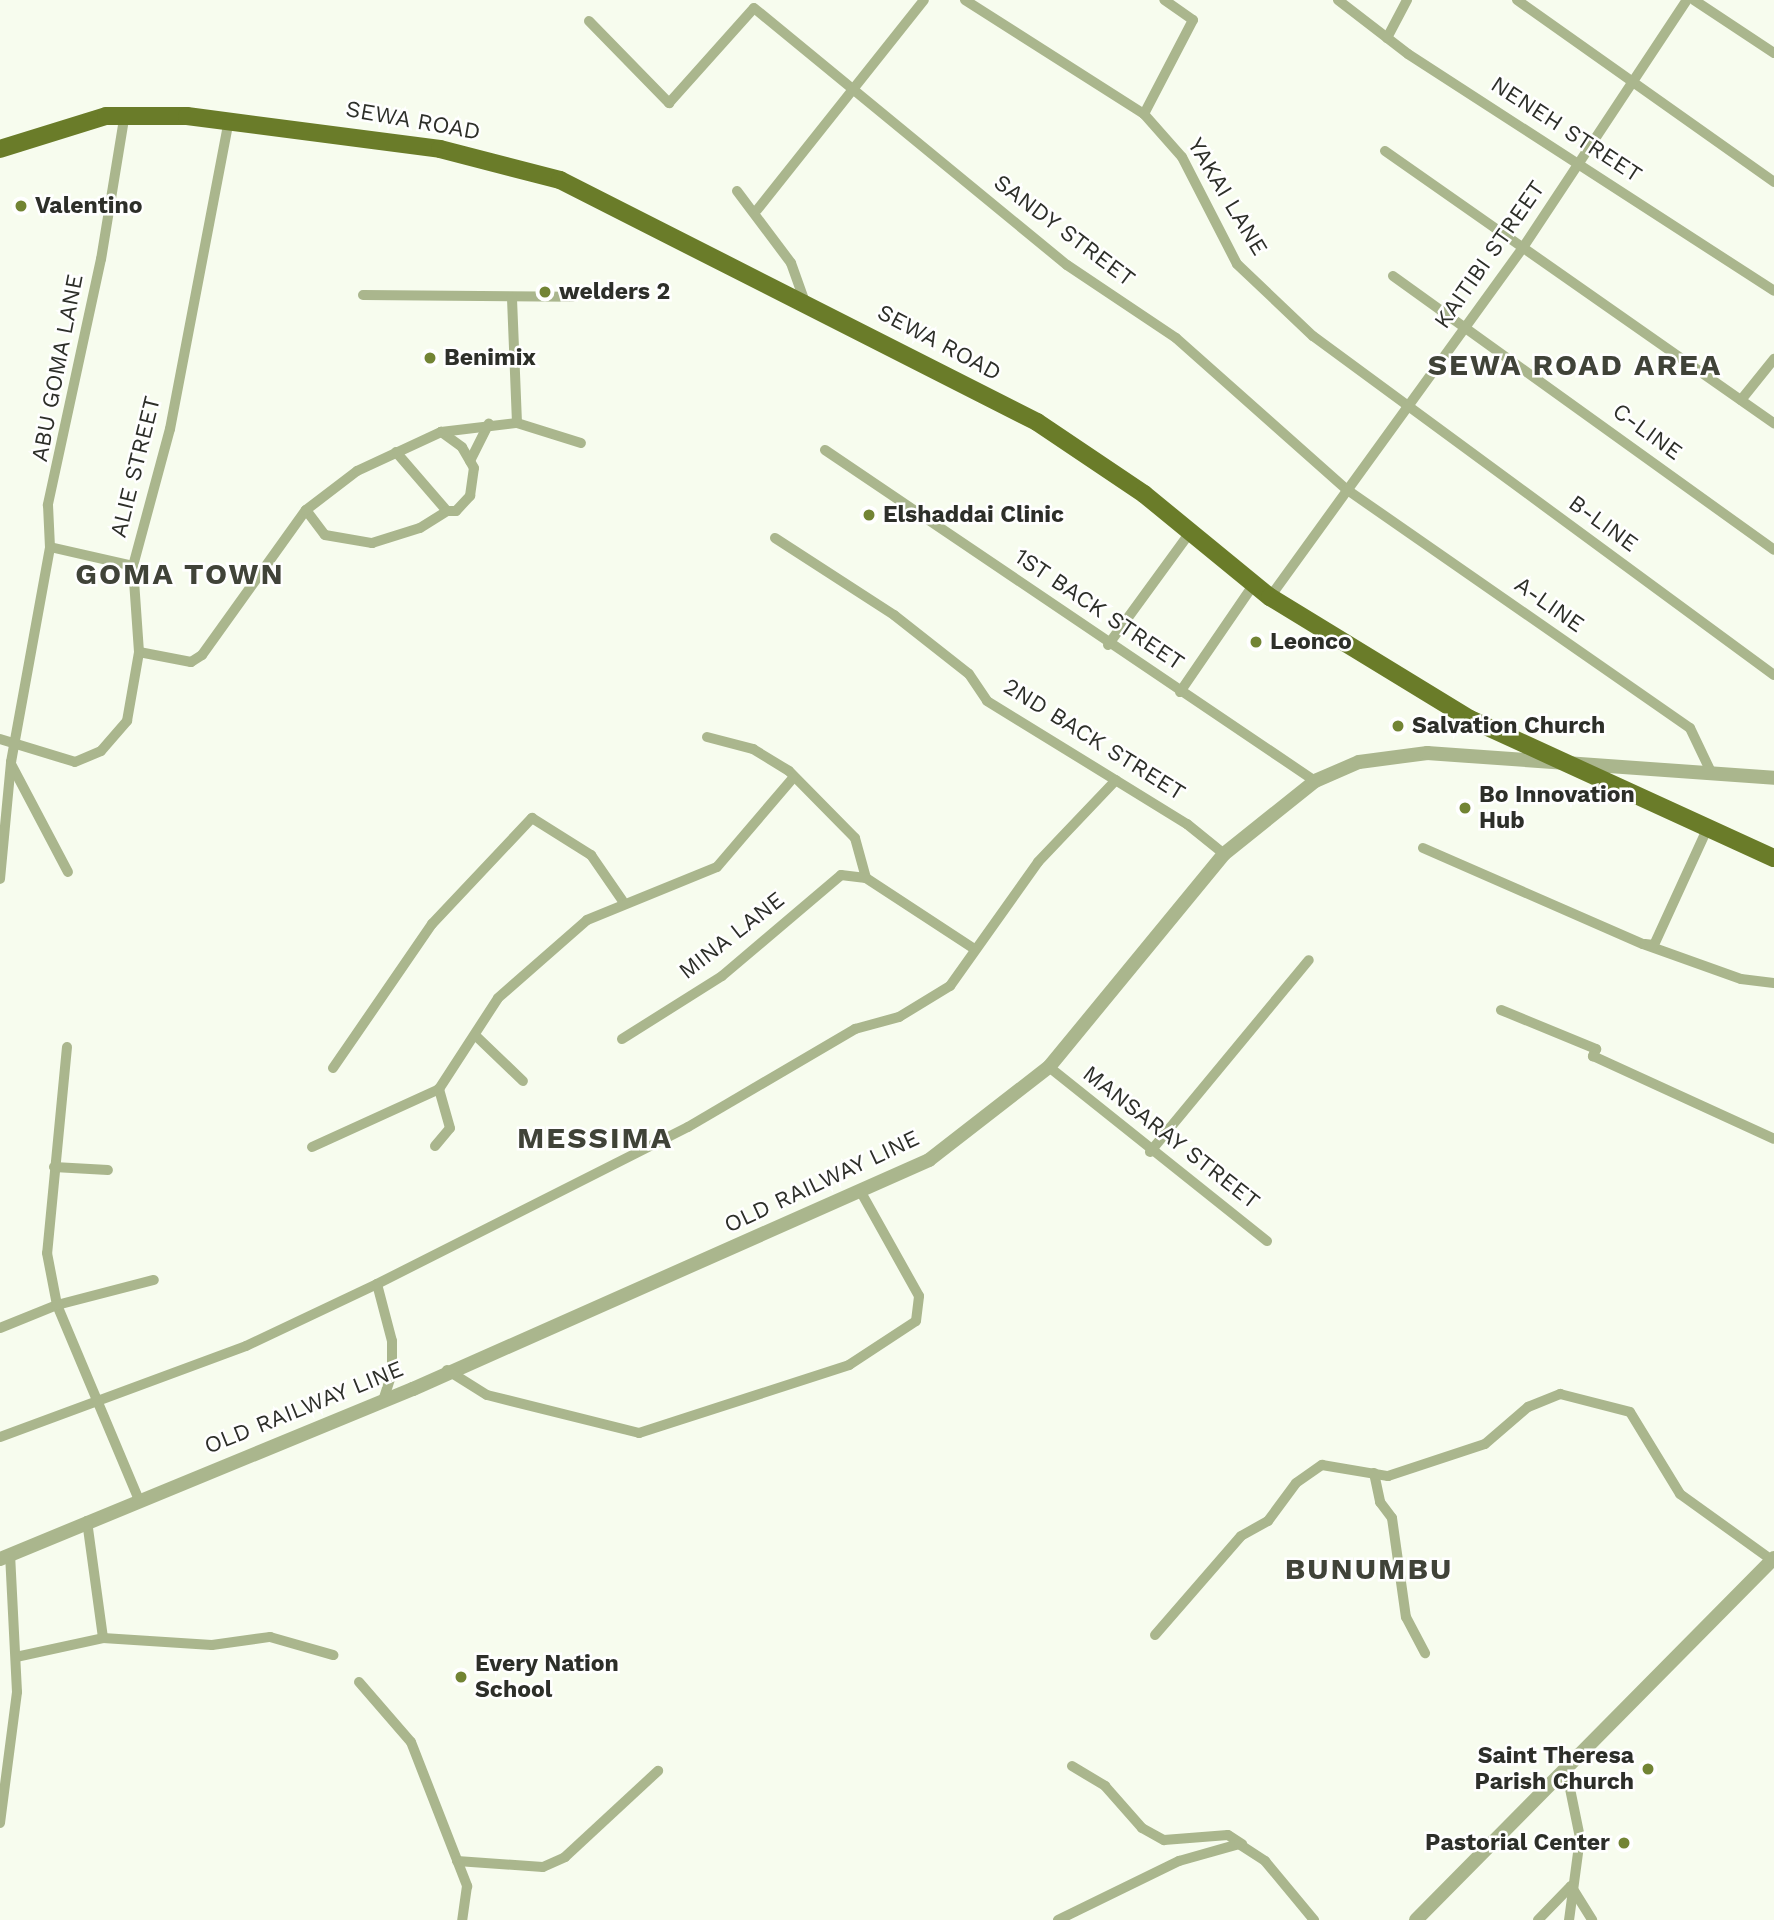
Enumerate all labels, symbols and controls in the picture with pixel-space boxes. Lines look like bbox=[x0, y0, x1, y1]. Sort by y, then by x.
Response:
street label: NENEH STREET bbox=[1485, 71, 1647, 189]
street label: SEWA ROAD bbox=[343, 95, 483, 147]
street label: YAKAI LANE bbox=[1181, 133, 1273, 261]
street label: SANDY STREET bbox=[988, 169, 1140, 293]
street label: KAITIBI STREET bbox=[1429, 176, 1551, 334]
place label: Valentino bbox=[35, 192, 142, 220]
marker: Valentino bbox=[13, 198, 29, 214]
street label: ABU GOMA LANE bbox=[26, 271, 90, 465]
place label: welders 2 bbox=[559, 278, 670, 306]
marker: welders 2 bbox=[537, 284, 553, 300]
street label: SEWA ROAD bbox=[872, 299, 1006, 387]
place label: Benimix bbox=[444, 344, 536, 372]
district label: SEWA ROAD AREA bbox=[1429, 347, 1721, 383]
marker: Benimix bbox=[422, 350, 438, 366]
street label: ALIE STREET bbox=[105, 393, 167, 541]
street label: C-LINE bbox=[1607, 398, 1687, 466]
street label: B-LINE bbox=[1563, 490, 1643, 558]
place label: Elshaddai Clinic bbox=[883, 501, 1064, 529]
marker: Elshaddai Clinic bbox=[861, 507, 877, 523]
street label: 1ST BACK STREET bbox=[1009, 543, 1189, 677]
district label: GOMA TOWN bbox=[76, 556, 284, 592]
street label: A-LINE bbox=[1509, 571, 1589, 639]
place label: Leonco bbox=[1270, 628, 1352, 656]
marker: Leonco bbox=[1248, 634, 1264, 650]
street label: 2ND BACK STREET bbox=[998, 673, 1190, 807]
place label: Salvation Church bbox=[1412, 712, 1605, 740]
marker: Salvation Church bbox=[1390, 718, 1406, 734]
place label: Bo Innovation Hub bbox=[1479, 781, 1635, 835]
marker: Bo Innovation Hub bbox=[1457, 800, 1473, 816]
street label: MINA LANE bbox=[674, 886, 790, 986]
street label: MANSARAY STREET bbox=[1077, 1060, 1265, 1216]
district label: MESSIMA bbox=[518, 1120, 672, 1156]
street label: OLD RAILWAY LINE bbox=[720, 1125, 924, 1239]
street label: OLD RAILWAY LINE bbox=[200, 1355, 408, 1461]
district label: BUNUMBU bbox=[1286, 1551, 1452, 1587]
place label: Every Nation School bbox=[475, 1650, 619, 1704]
marker: Every Nation School bbox=[453, 1669, 469, 1685]
place label: Saint Theresa Parish Church bbox=[1474, 1742, 1634, 1796]
marker: Saint Theresa Parish Church bbox=[1640, 1761, 1656, 1777]
place label: Pastorial Center bbox=[1425, 1829, 1610, 1857]
marker: Pastorial Center bbox=[1616, 1835, 1632, 1851]

